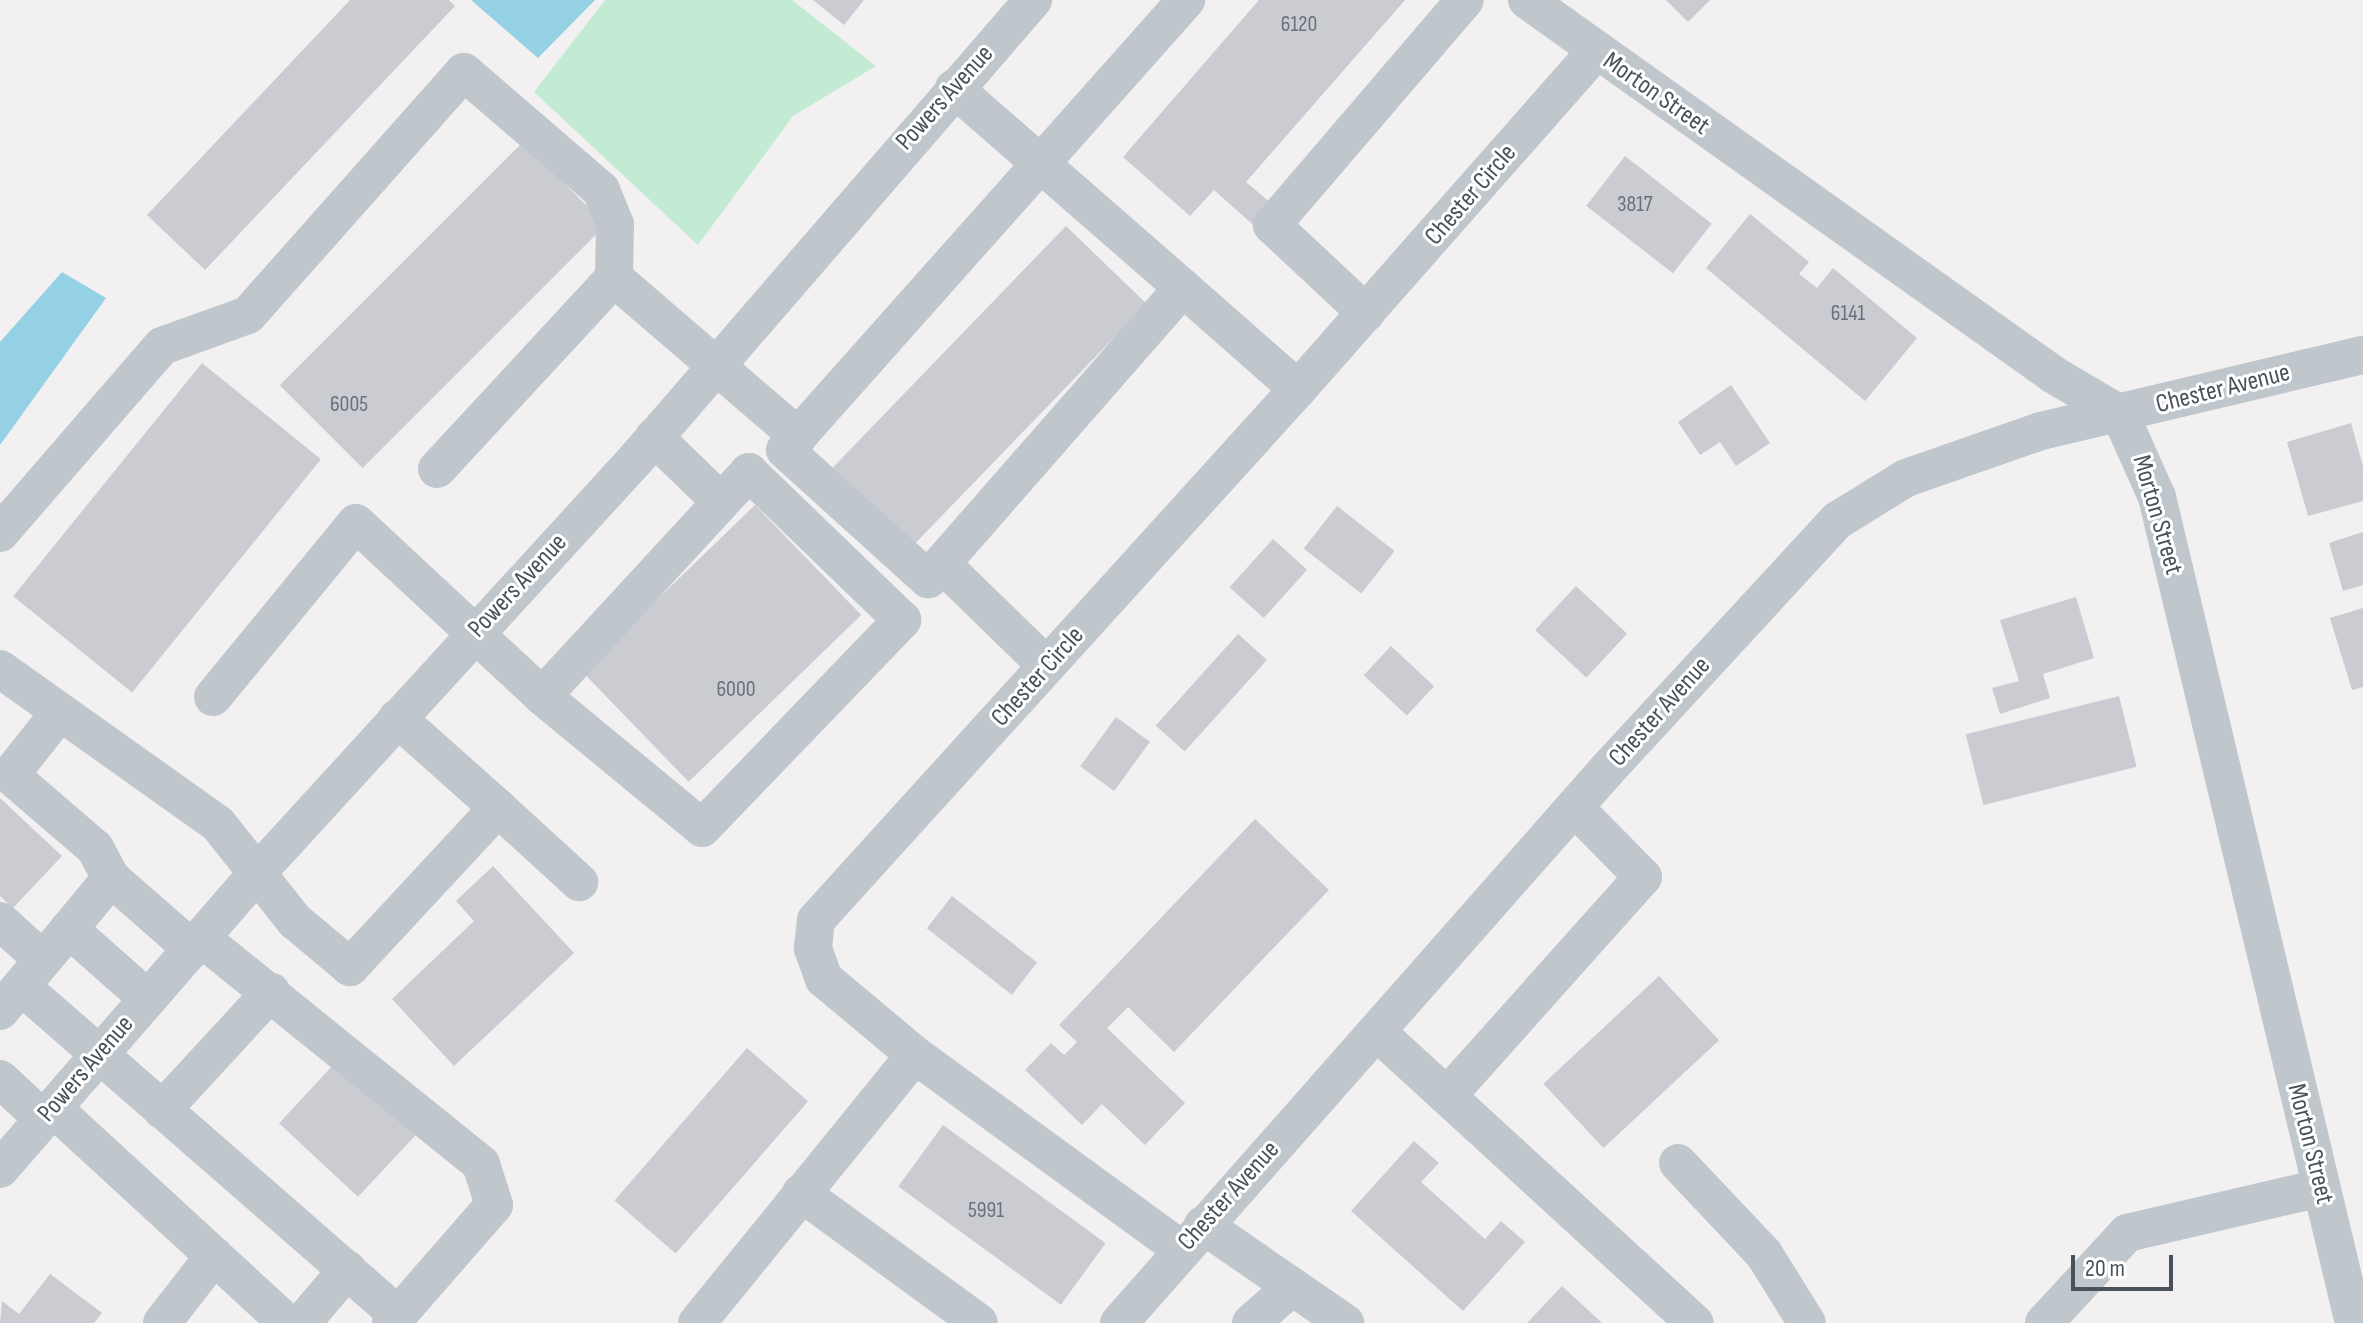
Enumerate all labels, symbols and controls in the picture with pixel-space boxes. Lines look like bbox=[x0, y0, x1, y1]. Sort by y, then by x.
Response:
house number: 6120 bbox=[1281, 12, 1317, 38]
street label: Powers Avenue bbox=[890, 39, 1000, 157]
street label: Morton Street bbox=[1597, 46, 1715, 142]
street label: Chester Circle bbox=[1419, 138, 1523, 252]
house number: 3817 bbox=[1617, 192, 1653, 218]
house number: 6141 bbox=[1831, 301, 1865, 327]
street label: Chester Avenue bbox=[2153, 357, 2293, 421]
house number: 6005 bbox=[330, 392, 368, 418]
street label: Morton Street bbox=[2125, 452, 2189, 578]
street label: Powers Avenue bbox=[462, 528, 574, 644]
street label: Chester Circle bbox=[985, 621, 1091, 733]
street label: Chester Avenue bbox=[1603, 651, 1717, 773]
house number: 6000 bbox=[716, 677, 756, 703]
street label: Powers Avenue bbox=[31, 1009, 141, 1129]
street label: Morton Street bbox=[2280, 1081, 2340, 1207]
street label: Chester Avenue bbox=[1172, 1135, 1286, 1257]
house number: 5991 bbox=[968, 1198, 1004, 1224]
scale bar bbox=[2075, 1239, 2177, 1289]
text: 20 m bbox=[2085, 1254, 2125, 1283]

